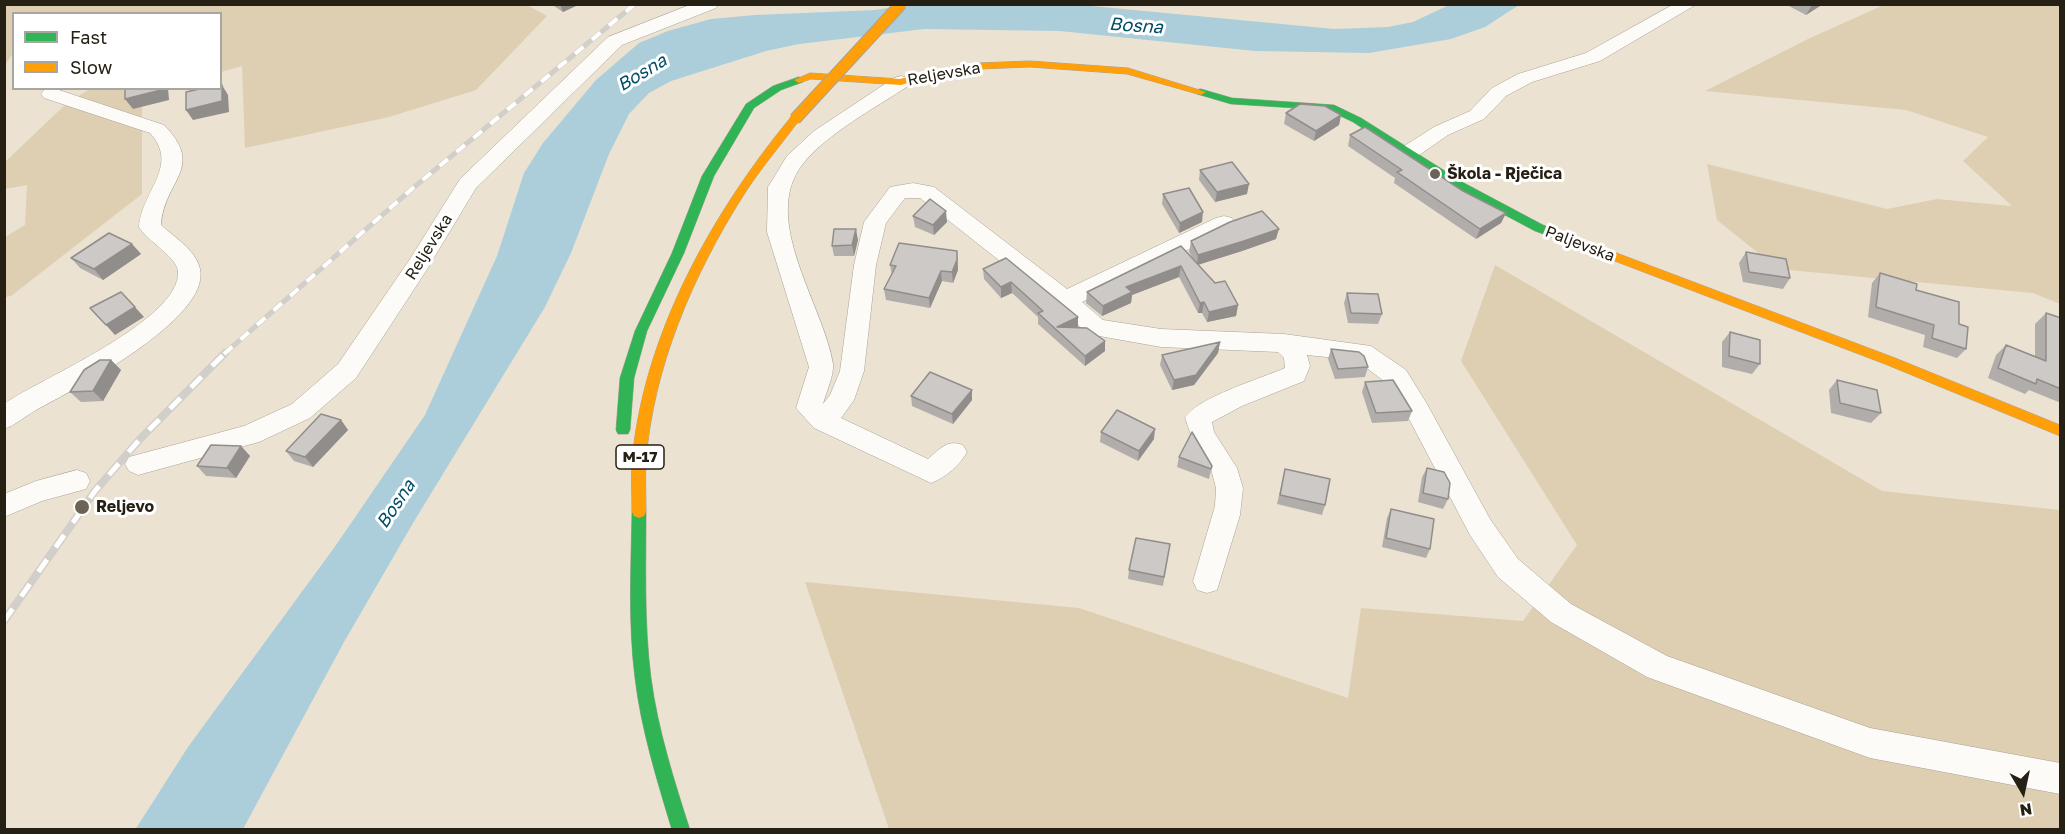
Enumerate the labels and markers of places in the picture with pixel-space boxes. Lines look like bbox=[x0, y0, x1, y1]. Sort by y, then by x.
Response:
place label: Škola - Rječica bbox=[1447, 164, 1562, 184]
marker: Škola - Rječica bbox=[1428, 167, 1442, 181]
place label: Reljevo bbox=[96, 497, 154, 517]
marker: Reljevo bbox=[73, 498, 91, 516]

